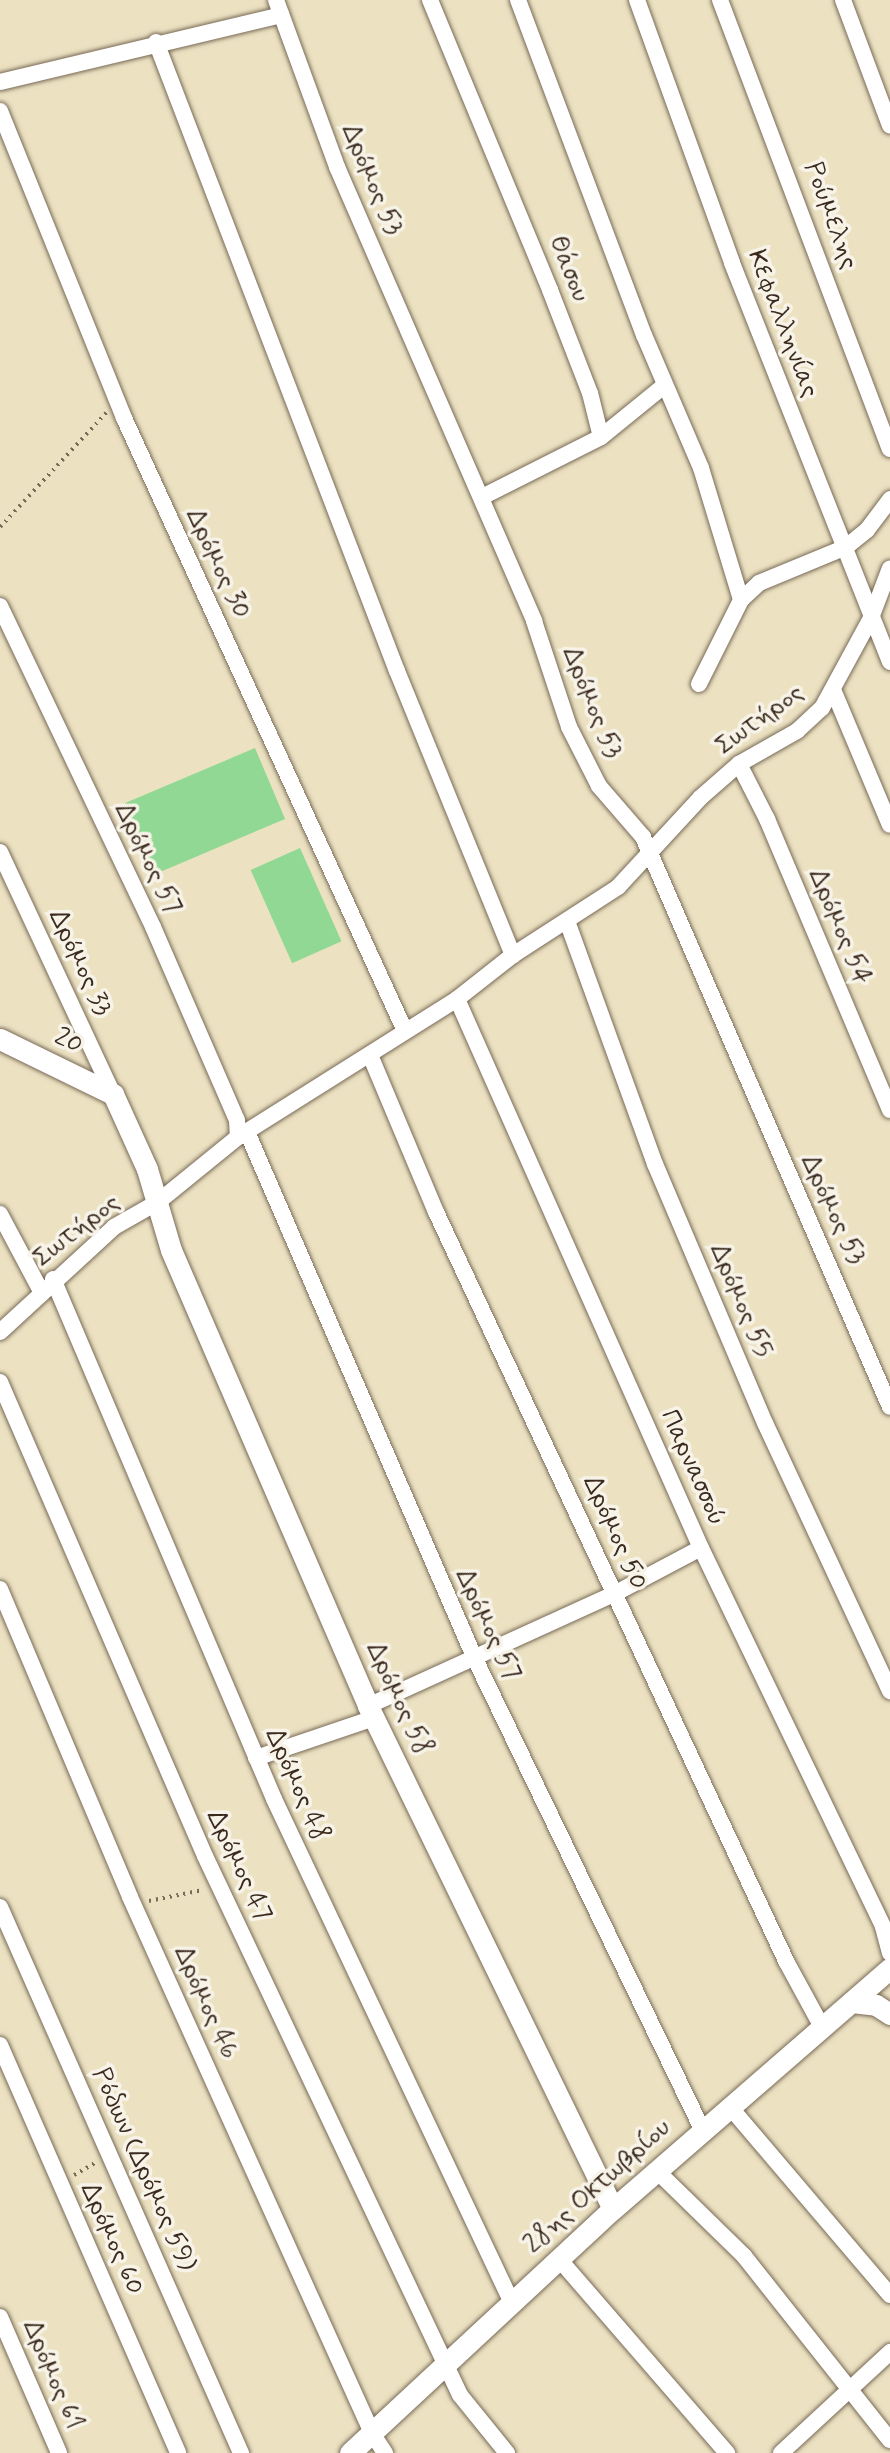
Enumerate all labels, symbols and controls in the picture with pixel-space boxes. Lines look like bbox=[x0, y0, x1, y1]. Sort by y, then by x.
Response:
street label: Δρόμος 53 bbox=[334, 120, 408, 240]
street label: Ρούμελης bbox=[796, 158, 864, 274]
street label: Θάσου bbox=[541, 231, 595, 307]
street label: Κεφαλληνίας bbox=[740, 246, 824, 402]
street label: Δρόμος 30 bbox=[178, 504, 256, 624]
street label: Δρόμος 53 bbox=[554, 643, 628, 763]
street label: Σωτήρος bbox=[710, 678, 810, 762]
street label: Δρόμος 57 bbox=[107, 798, 187, 920]
street label: Δρόμος 54 bbox=[801, 864, 877, 990]
street label: Δρόμος 33 bbox=[41, 905, 117, 1021]
street label: 20 bbox=[49, 1022, 87, 1062]
street label: Δρόμος 53 bbox=[793, 1150, 871, 1270]
street label: Σωτήρος bbox=[28, 1188, 126, 1274]
street label: Δρόμος 55 bbox=[702, 1239, 778, 1363]
street label: Παρνασσού bbox=[653, 1405, 731, 1531]
street label: Δρόμος 50 bbox=[575, 1471, 653, 1595]
street label: Δρόμος 57 bbox=[448, 1564, 526, 1686]
street label: Δρόμος 58 bbox=[358, 1638, 438, 1760]
street label: Δρόμος 48 bbox=[257, 1724, 335, 1846]
street label: Δρόμος 47 bbox=[199, 1805, 277, 1927]
street label: Δρόμος 46 bbox=[166, 1942, 244, 2064]
street label: Ρόδων (Δρόμος 59) bbox=[84, 2064, 202, 2276]
street label: 28ης Οκτωβρίου bbox=[518, 2113, 678, 2261]
street label: Δρόμος 60 bbox=[72, 2178, 150, 2300]
street label: Δρόμος 61 bbox=[15, 2316, 89, 2434]

